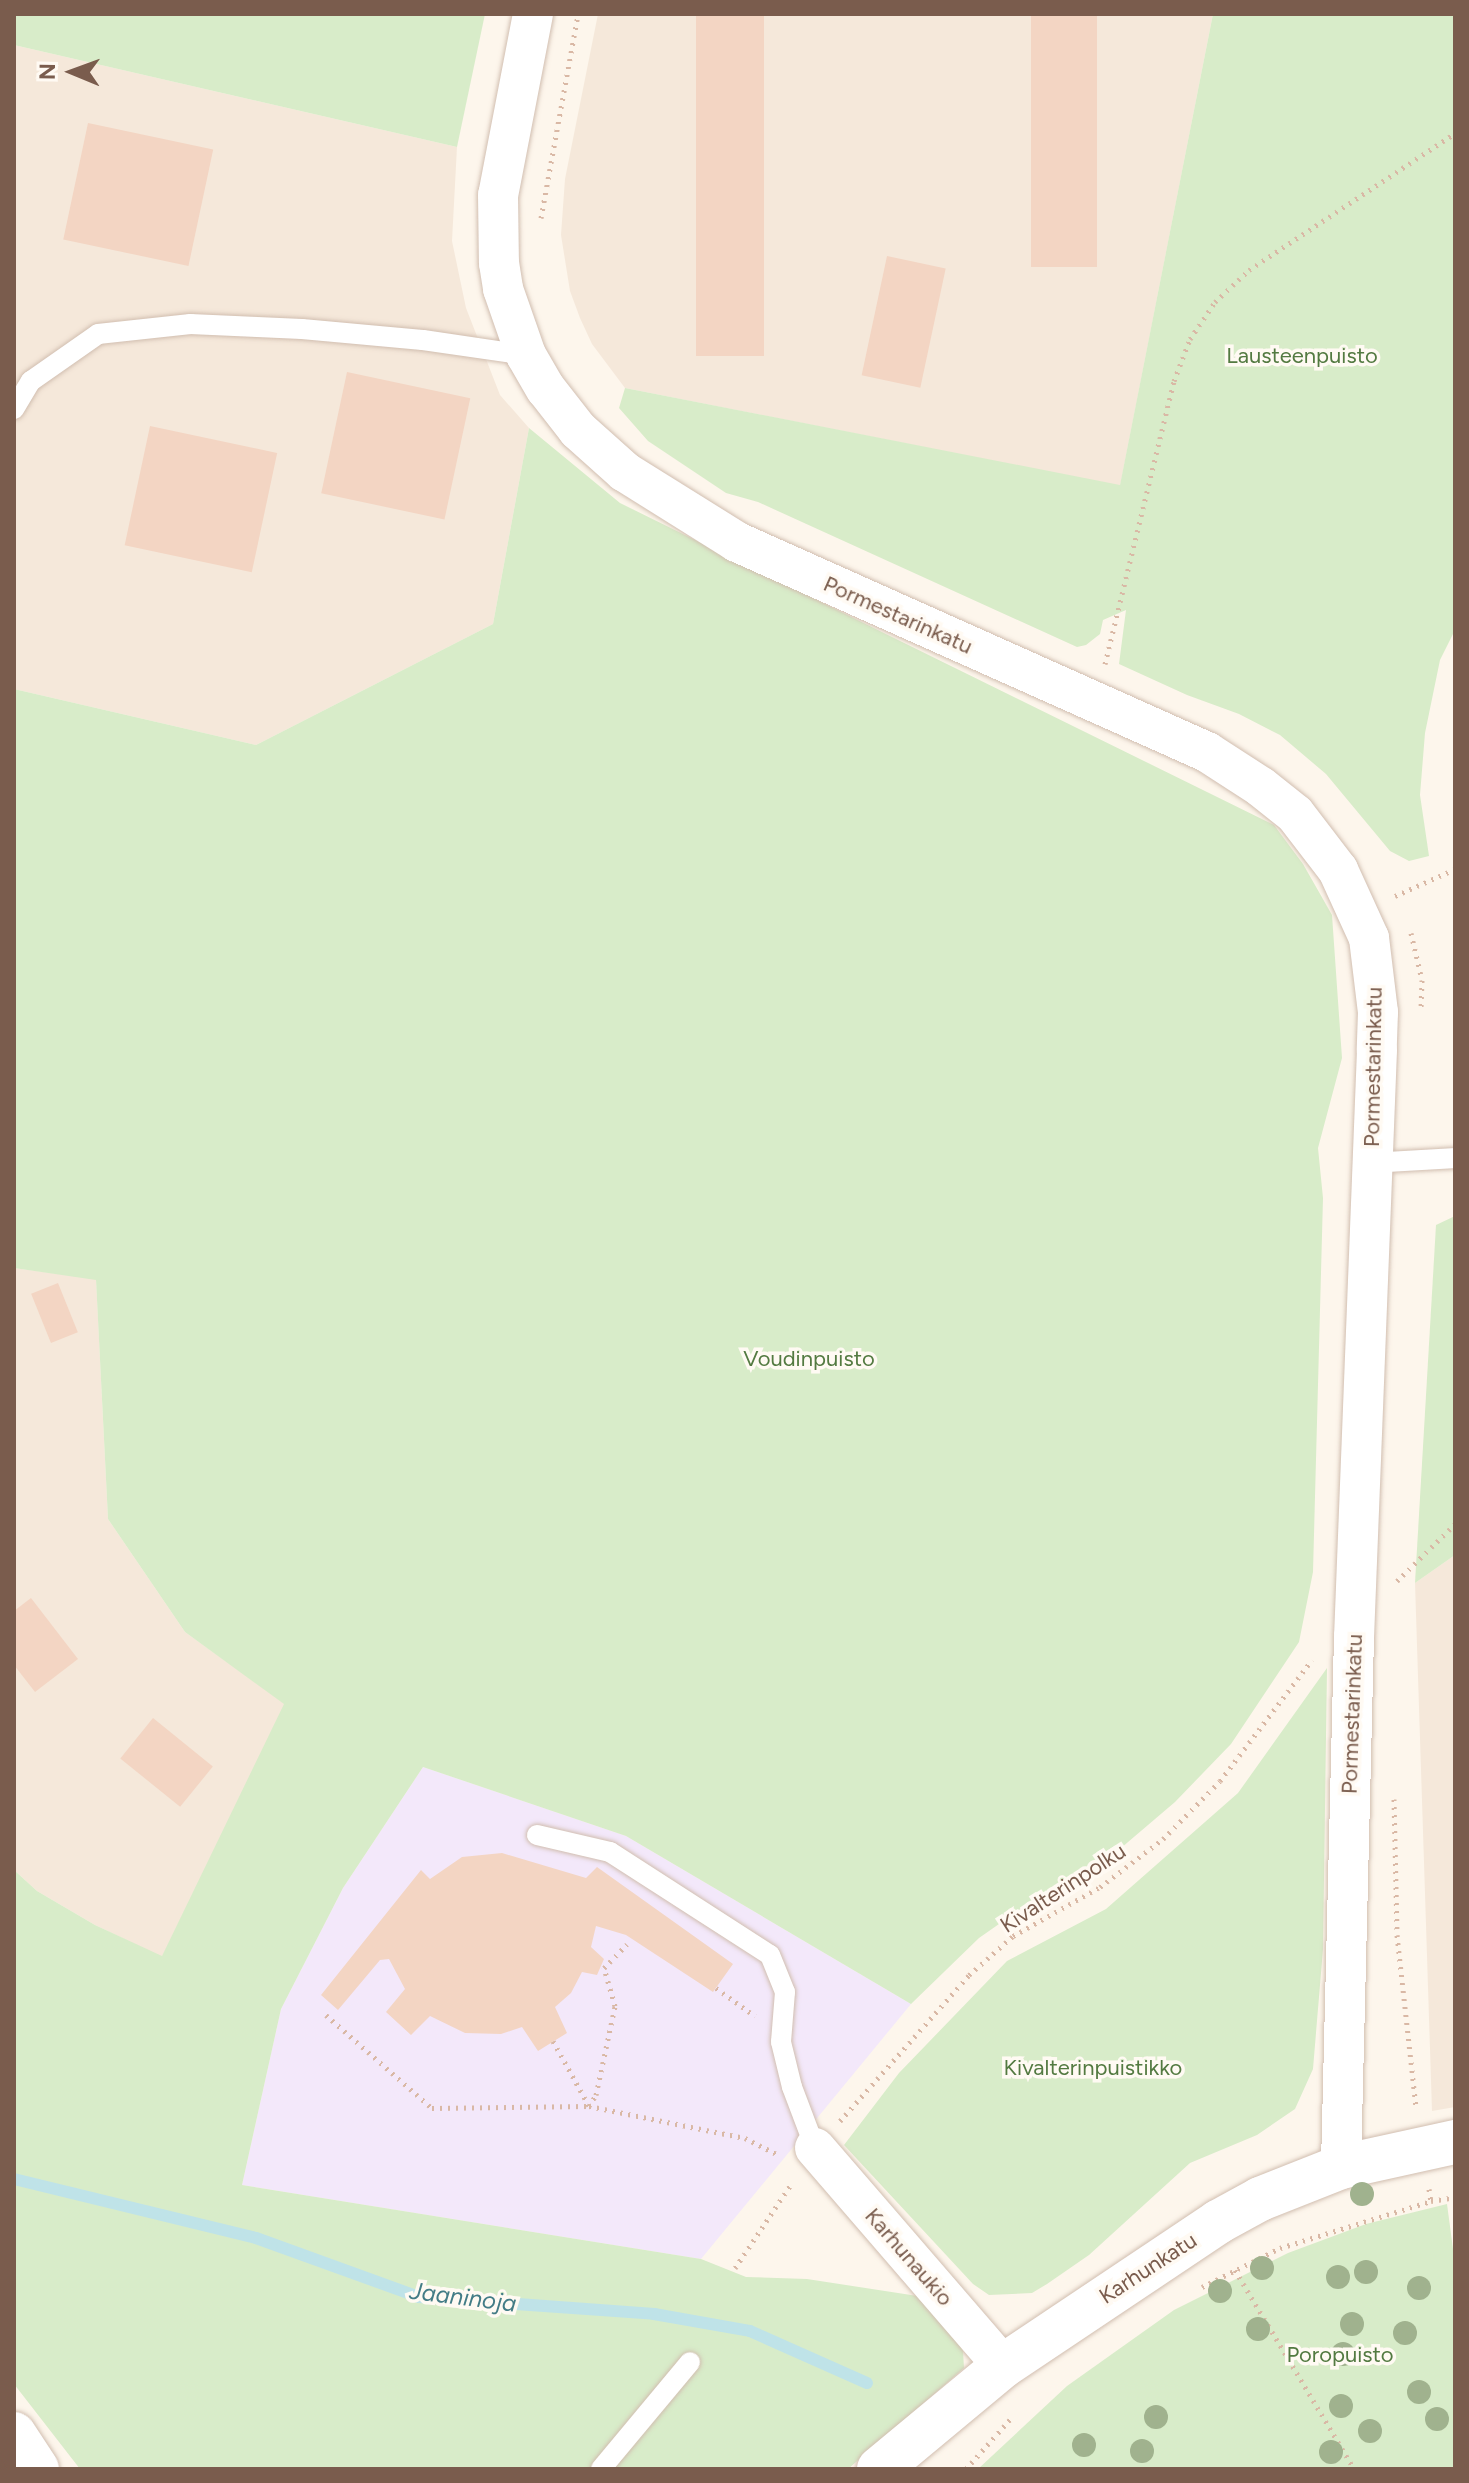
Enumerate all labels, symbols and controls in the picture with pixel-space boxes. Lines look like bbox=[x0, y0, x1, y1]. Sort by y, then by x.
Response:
north arrow bbox=[32, 32, 112, 112]
text: N bbox=[34, 63, 61, 80]
park label: Lausteenpuisto bbox=[1226, 343, 1378, 369]
street label: Pormestarinkatu bbox=[819, 570, 977, 660]
street label: Pormestarinkatu bbox=[1358, 987, 1388, 1147]
park label: Voudinpuisto bbox=[743, 1346, 875, 1372]
street label: Pormestarinkatu bbox=[1336, 1633, 1368, 1795]
street label: Kivalterinpolku bbox=[995, 1838, 1131, 1938]
park label: Kivalterinpuistikko bbox=[1004, 2055, 1182, 2081]
street label: Karhunaukio bbox=[859, 2203, 959, 2311]
street label: Karhunkatu bbox=[1094, 2227, 1202, 2309]
water label: Jaaninoja bbox=[408, 2276, 518, 2318]
park label: Poropuisto bbox=[1286, 2342, 1394, 2368]

